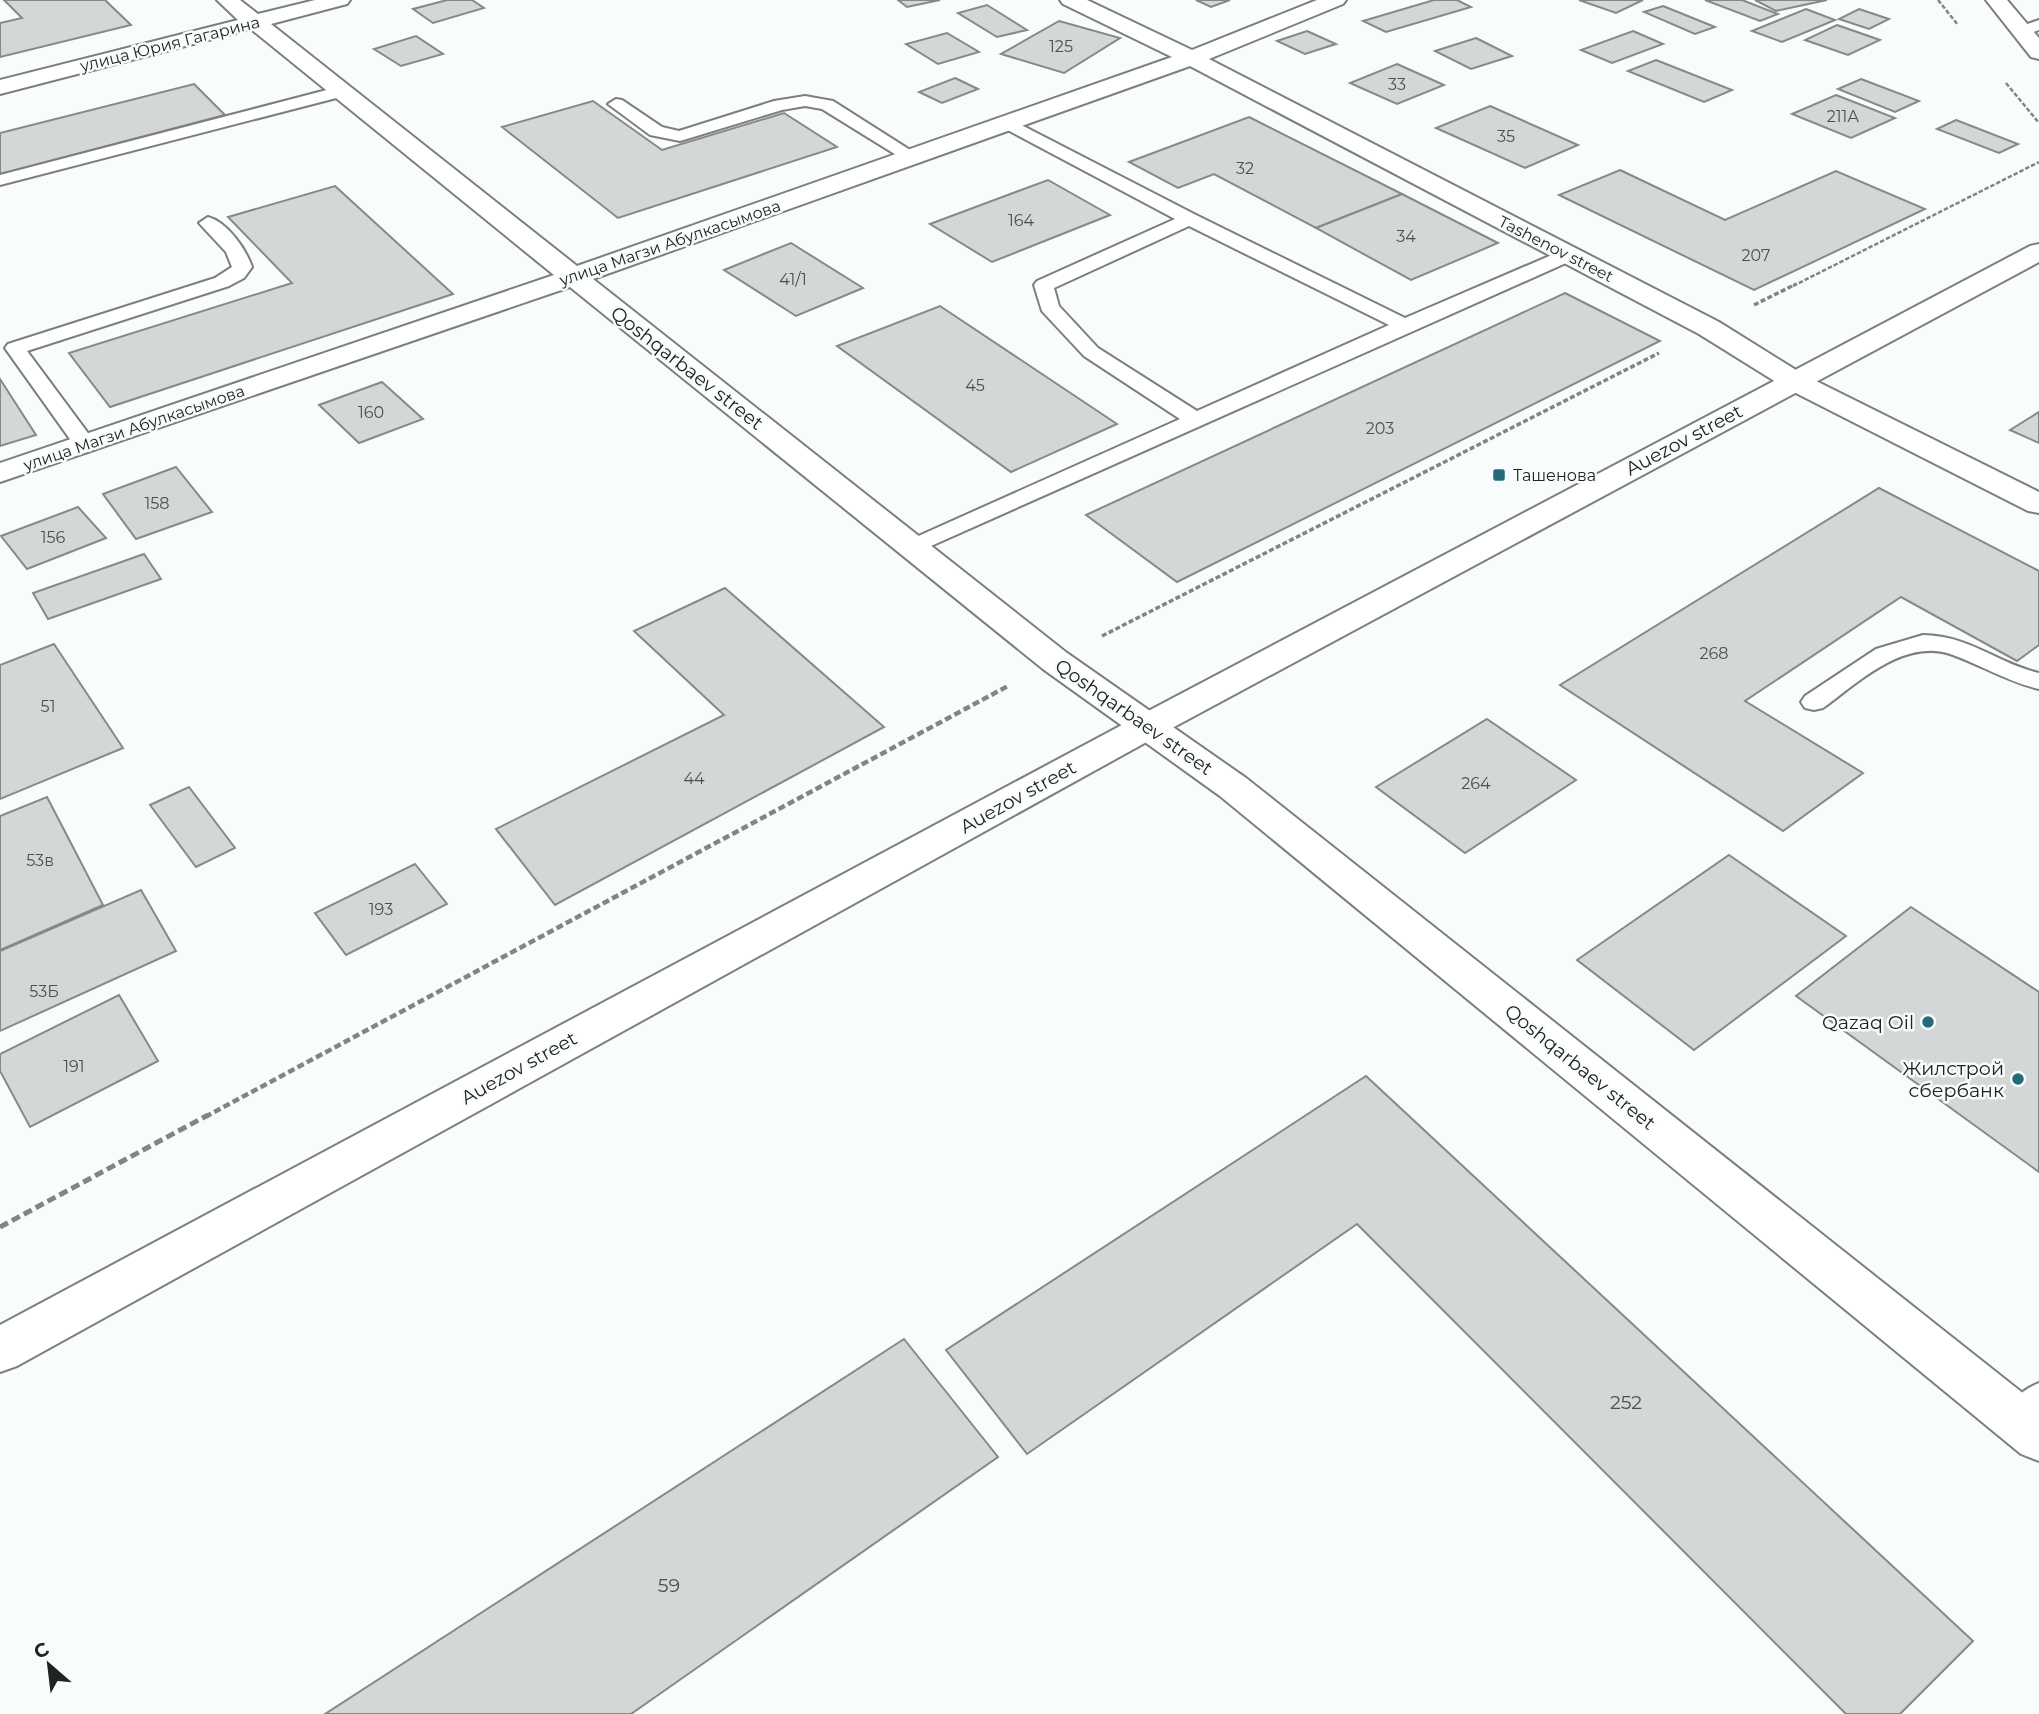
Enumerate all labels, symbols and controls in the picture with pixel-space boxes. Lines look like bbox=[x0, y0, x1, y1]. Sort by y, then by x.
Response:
street label: улица Юрия Гагарина bbox=[77, 12, 262, 76]
house number: 125 bbox=[1049, 37, 1073, 56]
house number: 33 bbox=[1388, 75, 1406, 94]
house number: 211А bbox=[1827, 107, 1859, 126]
house number: 35 bbox=[1497, 127, 1515, 146]
house number: 32 bbox=[1236, 159, 1254, 178]
street label: улица Магзи Абулкасымова bbox=[556, 196, 783, 290]
house number: 164 bbox=[1008, 211, 1034, 230]
street label: Tashenov street bbox=[1495, 212, 1617, 286]
house number: 34 bbox=[1396, 227, 1416, 246]
house number: 207 bbox=[1742, 246, 1770, 265]
house number: 41/1 bbox=[779, 270, 807, 289]
street label: Qoshqarbaev street bbox=[606, 301, 768, 435]
house number: 45 bbox=[965, 376, 985, 395]
street label: улица Магзи Абулкасымова bbox=[20, 381, 247, 475]
street label: Auezov street bbox=[1622, 399, 1747, 480]
house number: 160 bbox=[358, 403, 384, 422]
house number: 203 bbox=[1366, 419, 1394, 438]
place label: Ташенова bbox=[1513, 466, 1596, 485]
marker: Ташенова bbox=[1491, 467, 1507, 483]
house number: 158 bbox=[144, 494, 170, 513]
house number: 156 bbox=[41, 528, 66, 547]
house number: 268 bbox=[1699, 644, 1729, 663]
street label: Qoshqarbaev street bbox=[1051, 654, 1217, 780]
house number: 51 bbox=[41, 697, 55, 716]
street label: Auezov street bbox=[956, 756, 1080, 838]
house number: 44 bbox=[683, 769, 705, 788]
house number: 264 bbox=[1461, 774, 1491, 793]
house number: 53в bbox=[26, 851, 54, 870]
house number: 193 bbox=[369, 900, 393, 919]
house number: 53Б bbox=[29, 982, 59, 1001]
street label: Qoshqarbaev street bbox=[1500, 999, 1660, 1135]
place label: Qazaq Oil bbox=[1822, 1011, 1914, 1034]
marker: Qazaq Oil bbox=[1920, 1014, 1936, 1030]
street label: Auezov street bbox=[457, 1027, 581, 1109]
house number: 191 bbox=[63, 1057, 85, 1076]
place label: Жилстрой сбербанк bbox=[1902, 1057, 2004, 1102]
marker: Жилстрой сбербанк bbox=[2010, 1071, 2026, 1087]
house number: 252 bbox=[1610, 1391, 1642, 1414]
house number: 59 bbox=[658, 1574, 680, 1597]
north arrow bbox=[14, 1630, 84, 1700]
text: С bbox=[30, 1637, 53, 1664]

